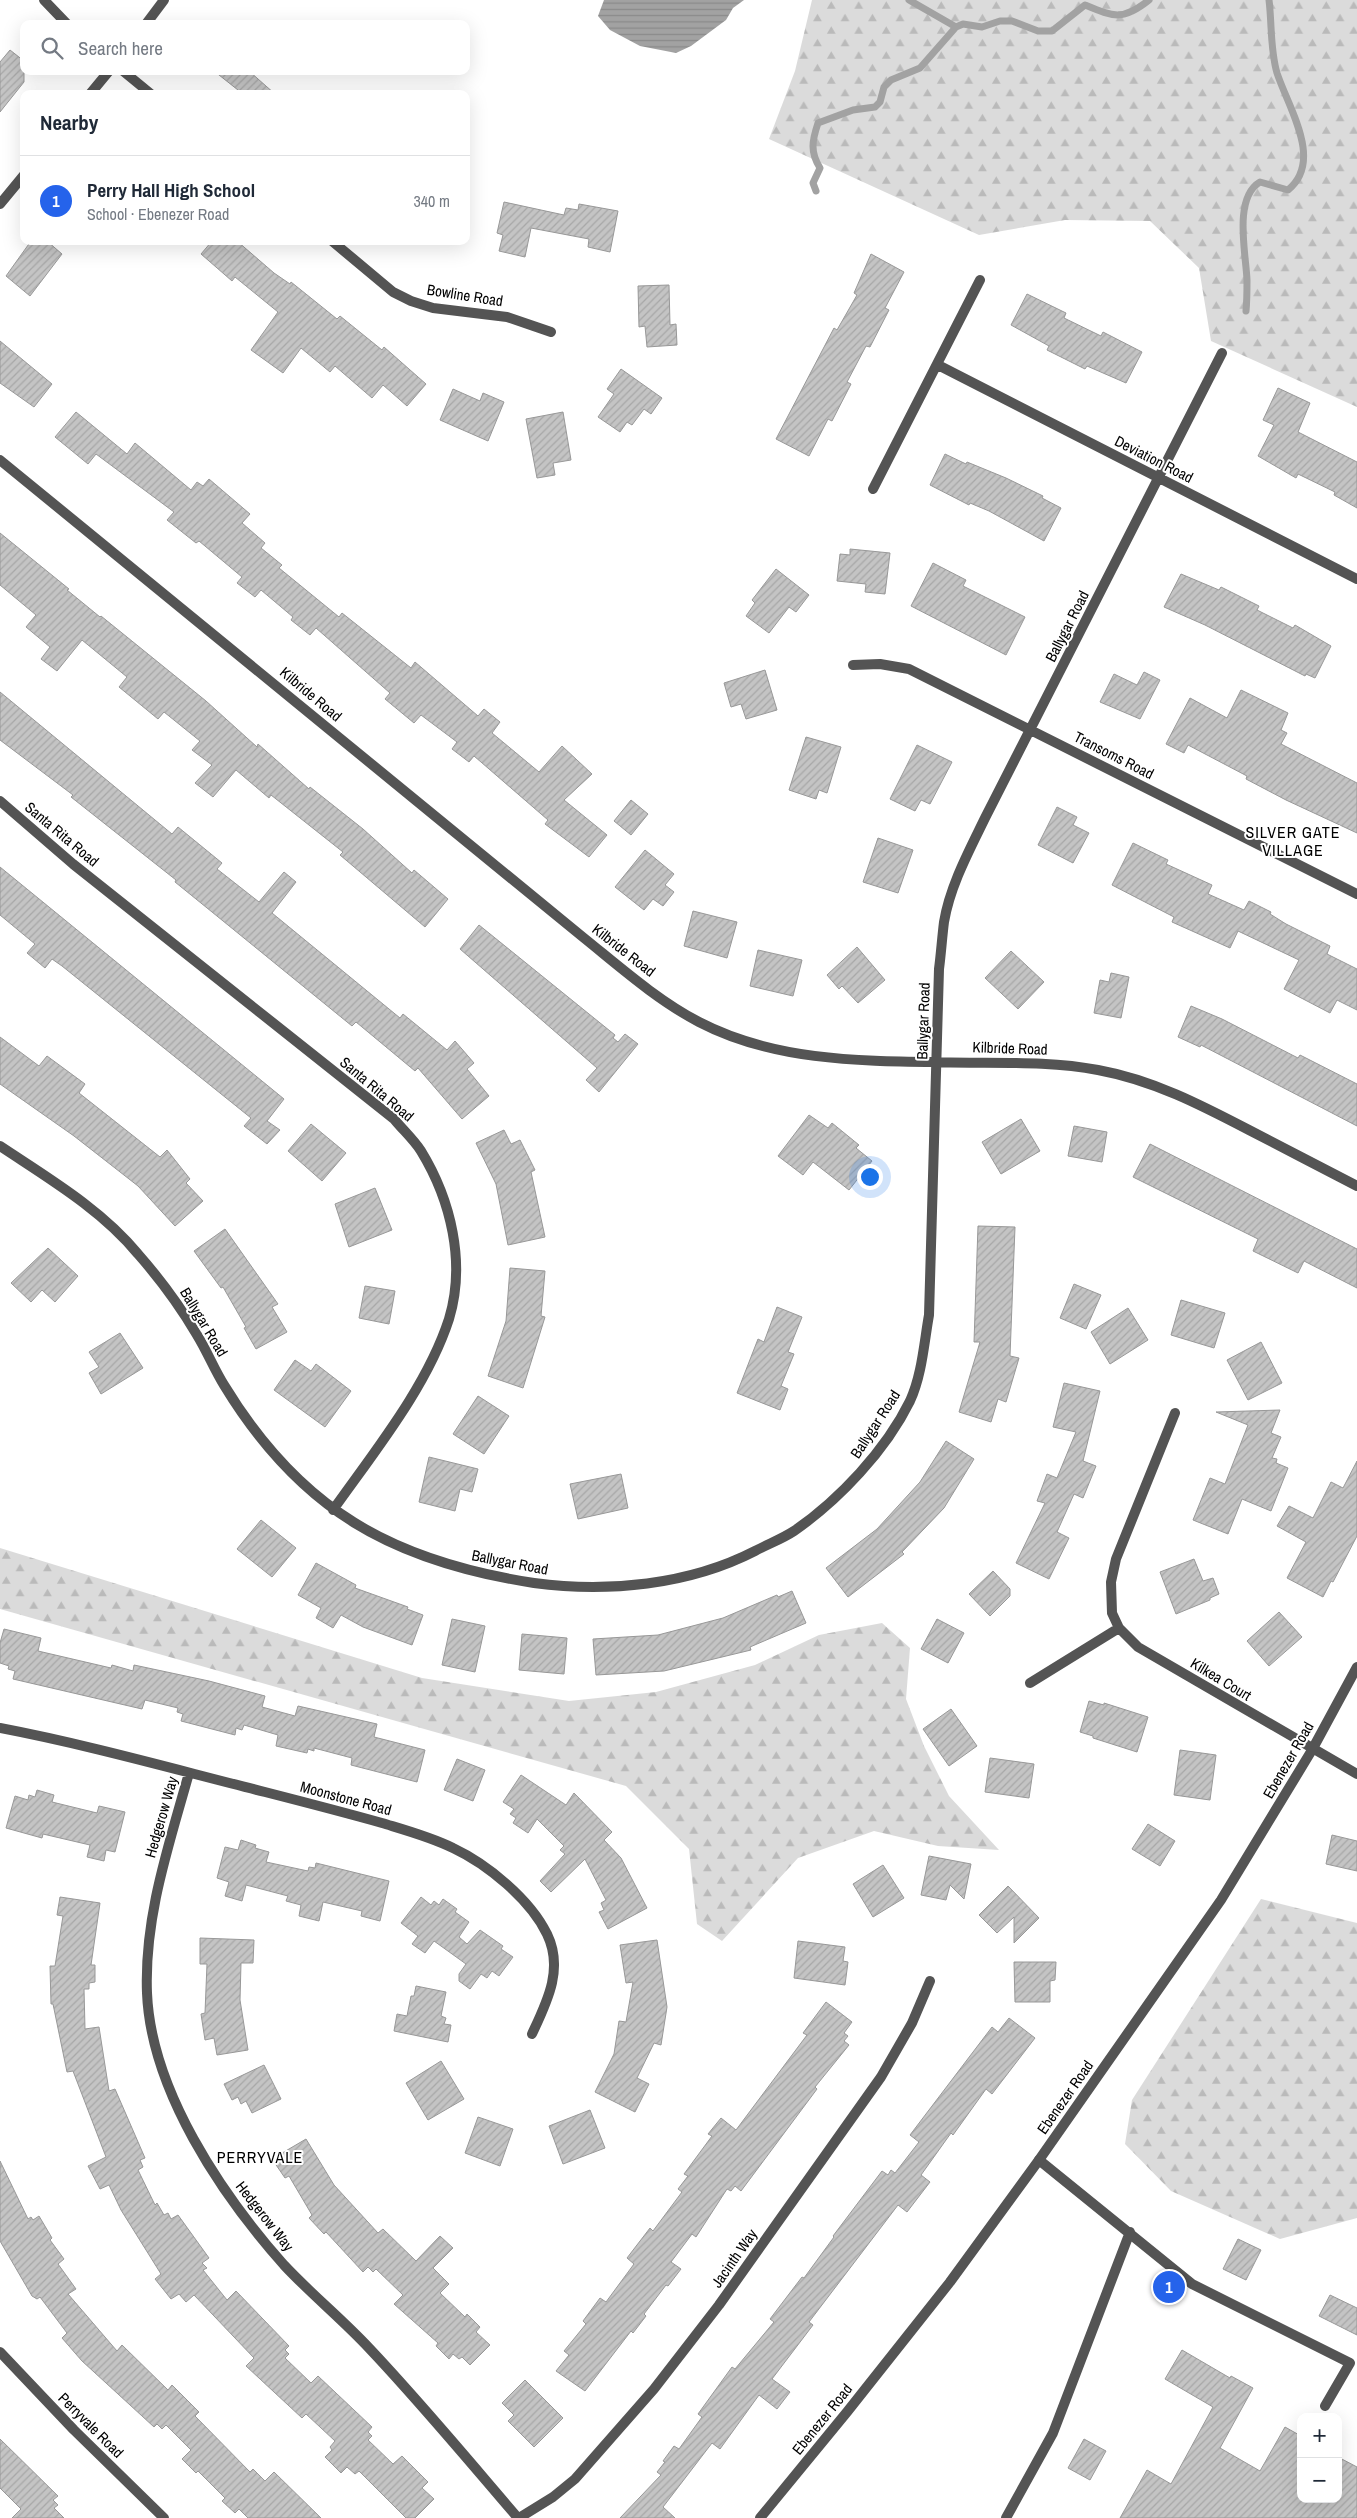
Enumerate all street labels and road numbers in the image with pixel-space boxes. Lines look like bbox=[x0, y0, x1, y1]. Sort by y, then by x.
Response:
street label: Bowline Road bbox=[426, 279, 504, 311]
street label: Deviation Road bbox=[1111, 430, 1197, 488]
street label: Ballygar Road bbox=[1040, 587, 1094, 665]
street label: Kilbride Road bbox=[275, 662, 347, 726]
street label: Transoms Road bbox=[1070, 726, 1158, 784]
street label: Santa Rita Road bbox=[20, 797, 104, 871]
street label: Kilbride Road bbox=[588, 919, 660, 981]
street label: Ballygar Road bbox=[911, 982, 935, 1060]
street label: Kilbride Road bbox=[972, 1036, 1048, 1060]
street label: Santa Rita Road bbox=[335, 1052, 419, 1126]
street label: Ballygar Road bbox=[175, 1283, 233, 1361]
street label: Ballygar Road bbox=[845, 1386, 905, 1462]
street label: Ballygar Road bbox=[470, 1544, 550, 1580]
street label: Kilkea Court bbox=[1187, 1653, 1256, 1706]
street label: Ebenezer Road bbox=[1258, 1718, 1318, 1802]
street label: Hedgerow Way bbox=[139, 1773, 183, 1860]
street label: Moonstone Road bbox=[298, 1776, 394, 1820]
street label: Ebenezer Road bbox=[1032, 2056, 1098, 2138]
street label: Hedgerow Way bbox=[231, 2177, 300, 2256]
street label: Jacinth Way bbox=[706, 2224, 762, 2292]
street label: Ebenezer Road bbox=[787, 2379, 857, 2459]
street label: Perryvale Road bbox=[54, 2388, 128, 2462]

